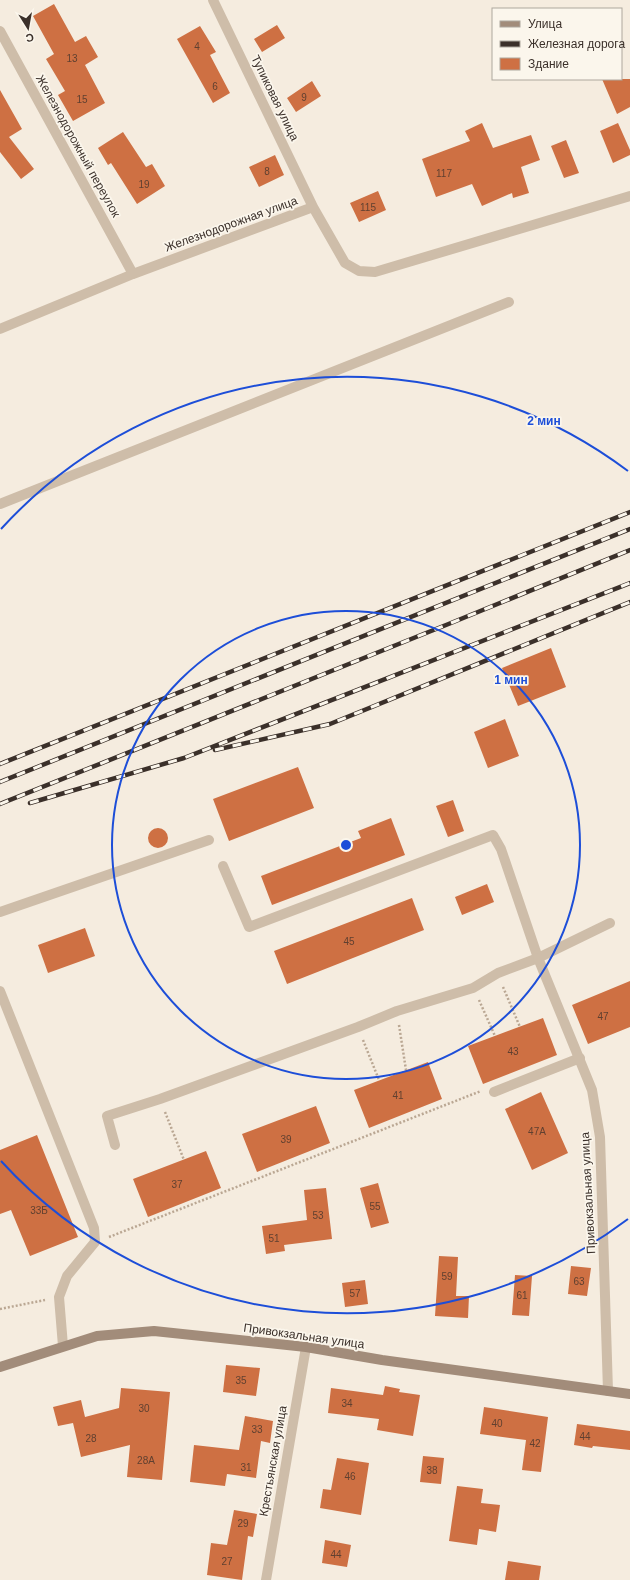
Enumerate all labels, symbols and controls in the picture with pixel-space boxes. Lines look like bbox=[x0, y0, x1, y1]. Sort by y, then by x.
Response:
north arrow bbox=[8, 8, 48, 48]
legend bbox=[492, 8, 622, 80]
text: Улица bbox=[528, 17, 562, 31]
text: С bbox=[25, 31, 35, 44]
text: Железная дорога bbox=[528, 37, 625, 51]
house number: 4 bbox=[194, 41, 200, 52]
house number: 13 bbox=[66, 53, 78, 64]
street label: Тупиковая улица bbox=[248, 53, 302, 143]
text: Здание bbox=[528, 57, 569, 71]
street label: Железнодорожный переулок bbox=[33, 72, 123, 220]
house number: 6 bbox=[212, 81, 218, 92]
house number: 9 bbox=[301, 92, 307, 103]
house number: 15 bbox=[76, 94, 88, 105]
house number: 8 bbox=[264, 166, 270, 177]
house number: 117 bbox=[436, 168, 452, 179]
house number: 19 bbox=[138, 179, 150, 190]
street label: Железнодорожная улица bbox=[163, 193, 300, 255]
house number: 115 bbox=[360, 202, 376, 213]
text: 2 мин bbox=[527, 414, 561, 428]
text: 1 мин bbox=[494, 673, 528, 687]
centre of rings bbox=[339, 838, 353, 852]
house number: 45 bbox=[343, 936, 355, 947]
house number: 47 bbox=[597, 1011, 609, 1022]
house number: 43 bbox=[507, 1046, 519, 1057]
house number: 41 bbox=[392, 1090, 404, 1101]
house number: 47А bbox=[528, 1126, 546, 1137]
street label: Привокзальная улица bbox=[578, 1131, 598, 1254]
house number: 39 bbox=[280, 1134, 292, 1145]
house number: 37 bbox=[171, 1179, 183, 1190]
house number: 55 bbox=[369, 1201, 381, 1212]
house number: 33Б bbox=[30, 1205, 48, 1216]
house number: 53 bbox=[312, 1210, 324, 1221]
house number: 51 bbox=[268, 1233, 280, 1244]
house number: 59 bbox=[441, 1271, 453, 1282]
house number: 63 bbox=[573, 1276, 585, 1287]
house number: 57 bbox=[349, 1288, 361, 1299]
house number: 61 bbox=[516, 1290, 528, 1301]
street label: Привокзальная улица bbox=[243, 1321, 366, 1351]
house number: 35 bbox=[235, 1375, 247, 1386]
house number: 34 bbox=[341, 1398, 353, 1409]
house number: 30 bbox=[138, 1403, 150, 1414]
street label: Крестьянская улица bbox=[256, 1404, 290, 1517]
house number: 40 bbox=[491, 1418, 503, 1429]
house number: 33 bbox=[251, 1424, 263, 1435]
house number: 44 bbox=[579, 1431, 591, 1442]
house number: 28 bbox=[85, 1433, 97, 1444]
house number: 42 bbox=[529, 1438, 541, 1449]
house number: 28А bbox=[137, 1455, 155, 1466]
house number: 31 bbox=[240, 1462, 252, 1473]
house number: 38 bbox=[426, 1465, 438, 1476]
house number: 46 bbox=[344, 1471, 356, 1482]
house number: 29 bbox=[237, 1518, 249, 1529]
house number: 44 bbox=[330, 1549, 342, 1560]
house number: 27 bbox=[221, 1556, 233, 1567]

